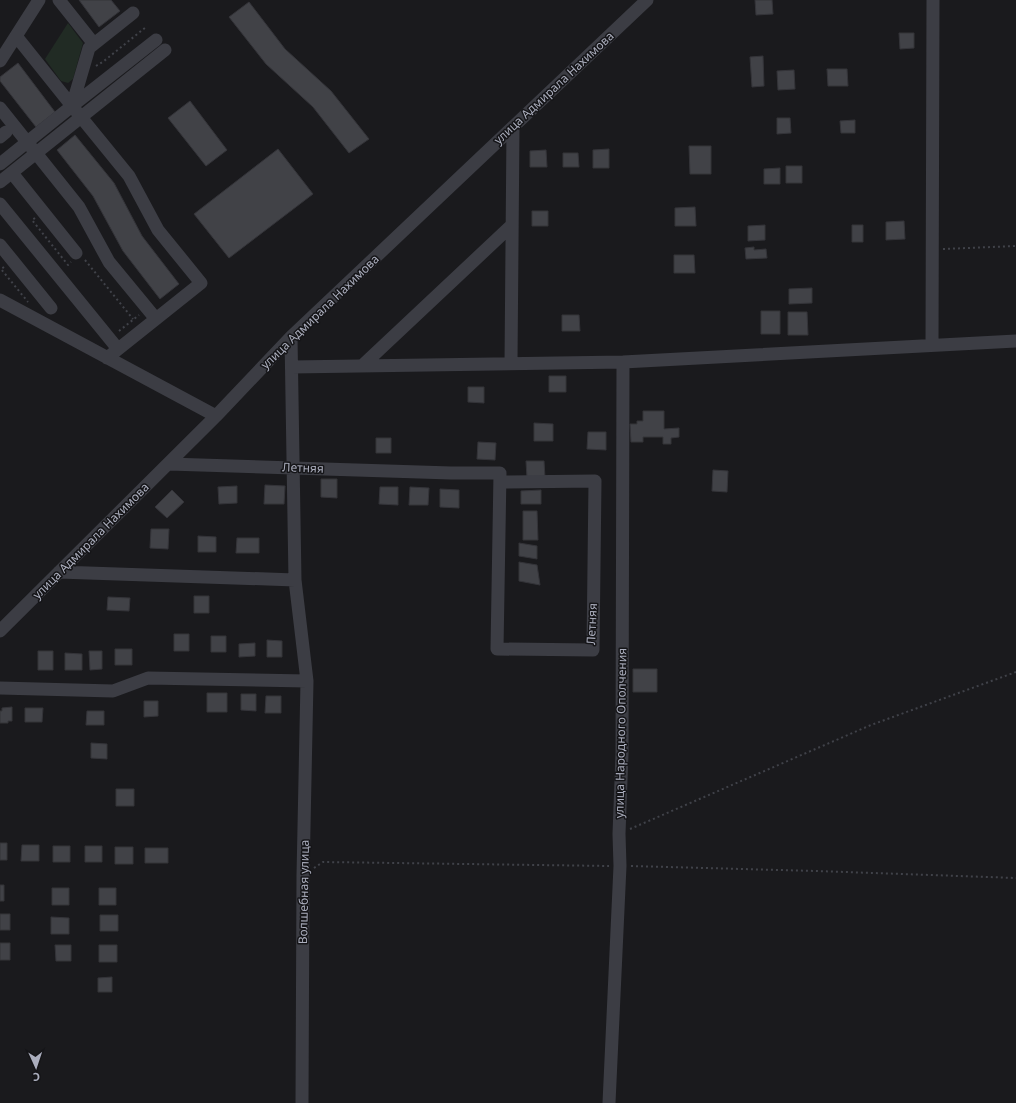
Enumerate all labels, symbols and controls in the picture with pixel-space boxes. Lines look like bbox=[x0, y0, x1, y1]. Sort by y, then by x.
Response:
street label: улица Адмирала Нахимова bbox=[490, 27, 617, 148]
street label: улица Адмирала Нахимова bbox=[257, 251, 382, 373]
street label: Летняя bbox=[282, 458, 324, 477]
street label: улица Адмирала Нахимова bbox=[29, 479, 153, 603]
street label: Летняя bbox=[582, 603, 601, 645]
street label: улица Народного Ополчения bbox=[611, 648, 630, 818]
street label: Волшебная улица bbox=[294, 840, 313, 944]
north arrow bbox=[16, 1047, 56, 1087]
text: С bbox=[33, 1070, 40, 1085]

